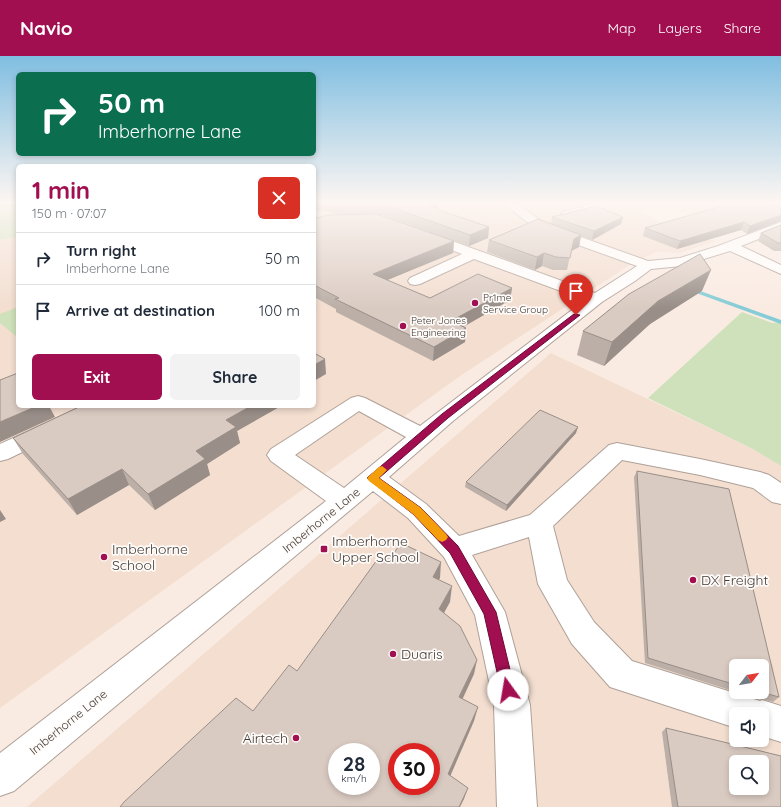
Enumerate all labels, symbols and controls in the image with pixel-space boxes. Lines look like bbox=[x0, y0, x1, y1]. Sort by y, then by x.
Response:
text: Navio bbox=[20, 16, 73, 40]
text: Map bbox=[607, 19, 636, 37]
text: Layers bbox=[658, 19, 702, 37]
text: Share bbox=[724, 19, 761, 37]
text: 50 m bbox=[98, 85, 165, 120]
icon: right bbox=[32, 88, 84, 140]
text: Imberhorne Lane bbox=[98, 120, 242, 143]
text: 1 min bbox=[32, 175, 90, 205]
button: close bbox=[258, 177, 300, 219]
text: 150 m · 07:07 bbox=[32, 205, 106, 221]
text: Turn right bbox=[66, 241, 137, 260]
icon: right bbox=[32, 248, 54, 270]
text: 50 m bbox=[265, 249, 300, 268]
text: Imberhorne Lane bbox=[66, 260, 170, 276]
pin bbox=[559, 274, 593, 315]
icon: arrive bbox=[565, 280, 587, 302]
place label: Pr1me Service Group bbox=[483, 291, 548, 316]
marker: Pr1me Service Group bbox=[470, 298, 480, 308]
icon: arrive bbox=[32, 300, 54, 322]
text: Arrive at destination bbox=[66, 301, 215, 320]
text: 100 m bbox=[259, 301, 300, 320]
place label: Peter Jones Engineering bbox=[411, 314, 466, 339]
marker: Peter Jones Engineering bbox=[398, 321, 408, 331]
button: Exit bbox=[32, 354, 162, 400]
button: Share bbox=[170, 354, 300, 400]
street label: Imberhorne Lane bbox=[279, 484, 363, 556]
place label: Imberhorne Upper School bbox=[332, 532, 419, 566]
place label: Imberhorne School bbox=[112, 540, 188, 574]
marker: Imberhorne Upper School bbox=[319, 544, 329, 554]
marker: Imberhorne School bbox=[99, 552, 109, 562]
place label: DX Freight bbox=[701, 571, 768, 589]
marker: DX Freight bbox=[688, 575, 698, 585]
place label: Duaris bbox=[401, 645, 442, 663]
marker: Duaris bbox=[388, 649, 398, 659]
north arrow bbox=[729, 659, 769, 699]
map controls bbox=[729, 659, 769, 795]
position arrow bbox=[487, 669, 529, 711]
street label: Imberhorne Lane bbox=[26, 686, 110, 758]
button: sound bbox=[729, 707, 769, 747]
place label: Airtech bbox=[243, 729, 288, 747]
marker: Airtech bbox=[291, 733, 301, 743]
speed limit sign: 30 bbox=[388, 743, 440, 795]
text: 28 bbox=[343, 751, 365, 776]
button: search bbox=[729, 755, 769, 795]
text: km/h bbox=[341, 772, 367, 785]

